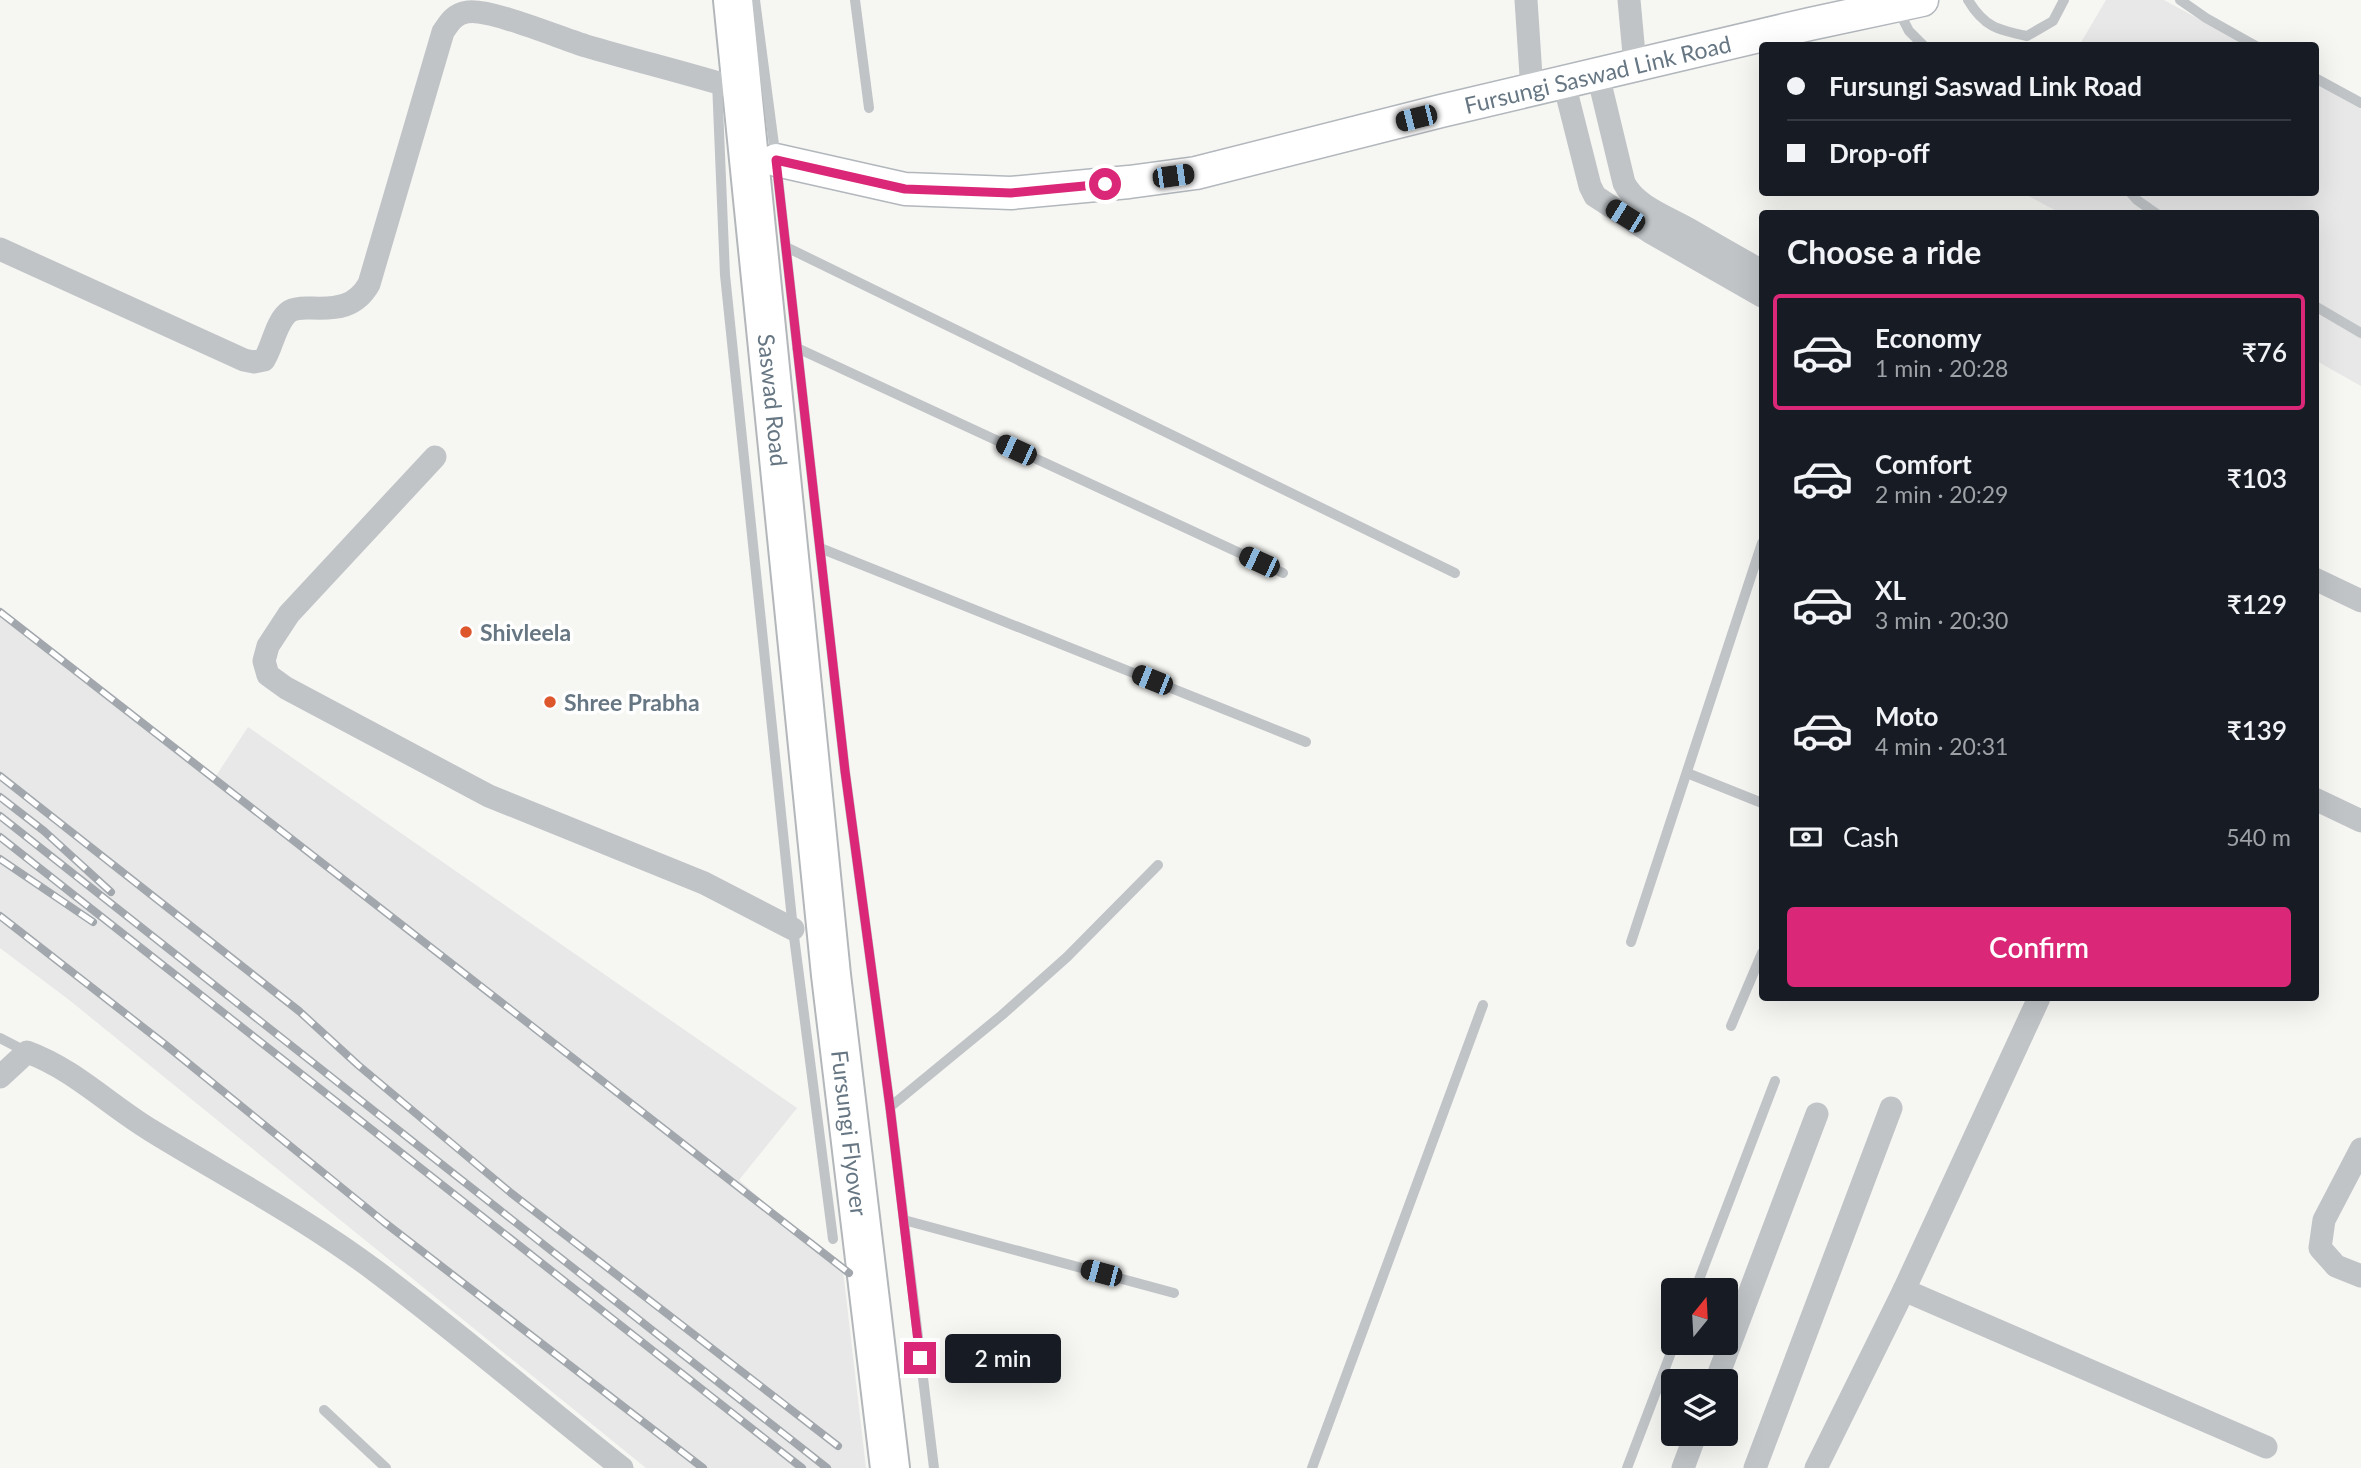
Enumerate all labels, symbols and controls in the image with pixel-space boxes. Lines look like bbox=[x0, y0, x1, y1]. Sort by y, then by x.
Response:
street label: Fursungi Saswad Link Road bbox=[1461, 29, 1734, 119]
text: Fursungi Saswad Link Road bbox=[1829, 70, 2142, 102]
car bbox=[1394, 103, 1439, 133]
text: Drop-off bbox=[1829, 137, 1930, 169]
car bbox=[1151, 163, 1196, 189]
route start bbox=[1089, 168, 1121, 200]
car bbox=[1602, 196, 1649, 236]
text: Choose a ride bbox=[1787, 232, 1981, 271]
icon: car bbox=[1791, 321, 1854, 384]
text: Economy bbox=[1875, 322, 1981, 354]
street label: Saswad Road bbox=[753, 332, 794, 468]
text: ₹76 bbox=[2242, 336, 2287, 368]
text: 1 min · 20:28 bbox=[1875, 354, 2008, 382]
car bbox=[993, 432, 1040, 468]
icon: car bbox=[1791, 447, 1854, 510]
text: Comfort bbox=[1875, 448, 1972, 480]
text: ₹103 bbox=[2227, 462, 2287, 494]
text: 2 min · 20:29 bbox=[1875, 480, 2008, 508]
car bbox=[1236, 544, 1283, 580]
icon: car bbox=[1791, 573, 1854, 636]
text: XL bbox=[1875, 574, 1906, 606]
text: ₹129 bbox=[2227, 588, 2287, 620]
text: 3 min · 20:30 bbox=[1875, 606, 2008, 634]
place label: Shivleela bbox=[480, 618, 571, 646]
marker: Shivleela bbox=[458, 624, 474, 640]
car bbox=[1129, 662, 1176, 698]
place label: Shree Prabha bbox=[564, 688, 700, 716]
marker: Shree Prabha bbox=[542, 694, 558, 710]
icon: car bbox=[1791, 699, 1854, 762]
text: Moto bbox=[1875, 700, 1938, 732]
text: ₹139 bbox=[2227, 714, 2287, 746]
text: 4 min · 20:31 bbox=[1875, 732, 2008, 760]
icon: cash bbox=[1787, 818, 1825, 856]
text: Cash bbox=[1843, 821, 1899, 853]
text: 540 m bbox=[2226, 823, 2291, 851]
button: Confirm bbox=[1787, 907, 2291, 987]
street label: Fursungi Flyover bbox=[826, 1048, 874, 1218]
car bbox=[1078, 1257, 1125, 1289]
north arrow bbox=[1661, 1278, 1738, 1354]
map controls bbox=[1661, 1278, 1738, 1446]
callout: 2 min bbox=[944, 1334, 1060, 1382]
route end bbox=[904, 1342, 936, 1374]
text: 2 min bbox=[975, 1344, 1031, 1372]
button: layers bbox=[1661, 1369, 1738, 1446]

